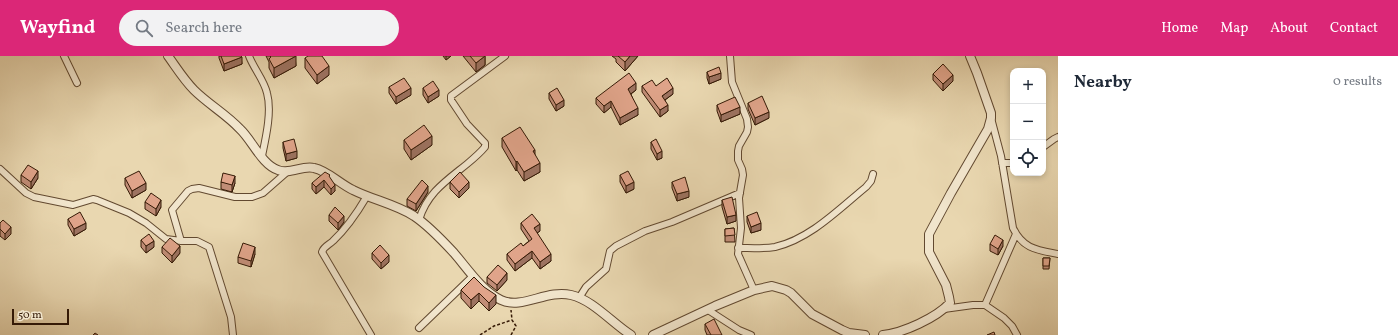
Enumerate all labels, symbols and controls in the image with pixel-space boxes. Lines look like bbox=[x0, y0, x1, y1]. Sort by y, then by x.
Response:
search box bbox=[119, 10, 399, 46]
text: Wayfind bbox=[20, 15, 95, 41]
icon: search bbox=[133, 17, 155, 39]
text: Search here bbox=[165, 18, 242, 39]
text: Home bbox=[1161, 19, 1198, 38]
text: Map bbox=[1220, 19, 1248, 38]
text: About bbox=[1270, 19, 1308, 38]
text: Contact bbox=[1330, 19, 1378, 38]
map controls bbox=[1010, 68, 1046, 176]
button: + bbox=[1010, 68, 1046, 104]
text: Nearby bbox=[1074, 71, 1132, 94]
text: 0 results bbox=[1333, 73, 1382, 91]
button: − bbox=[1010, 104, 1046, 140]
button: locate bbox=[1010, 140, 1046, 176]
scale bar bbox=[12, 307, 69, 326]
text: 50 m bbox=[18, 308, 42, 323]

